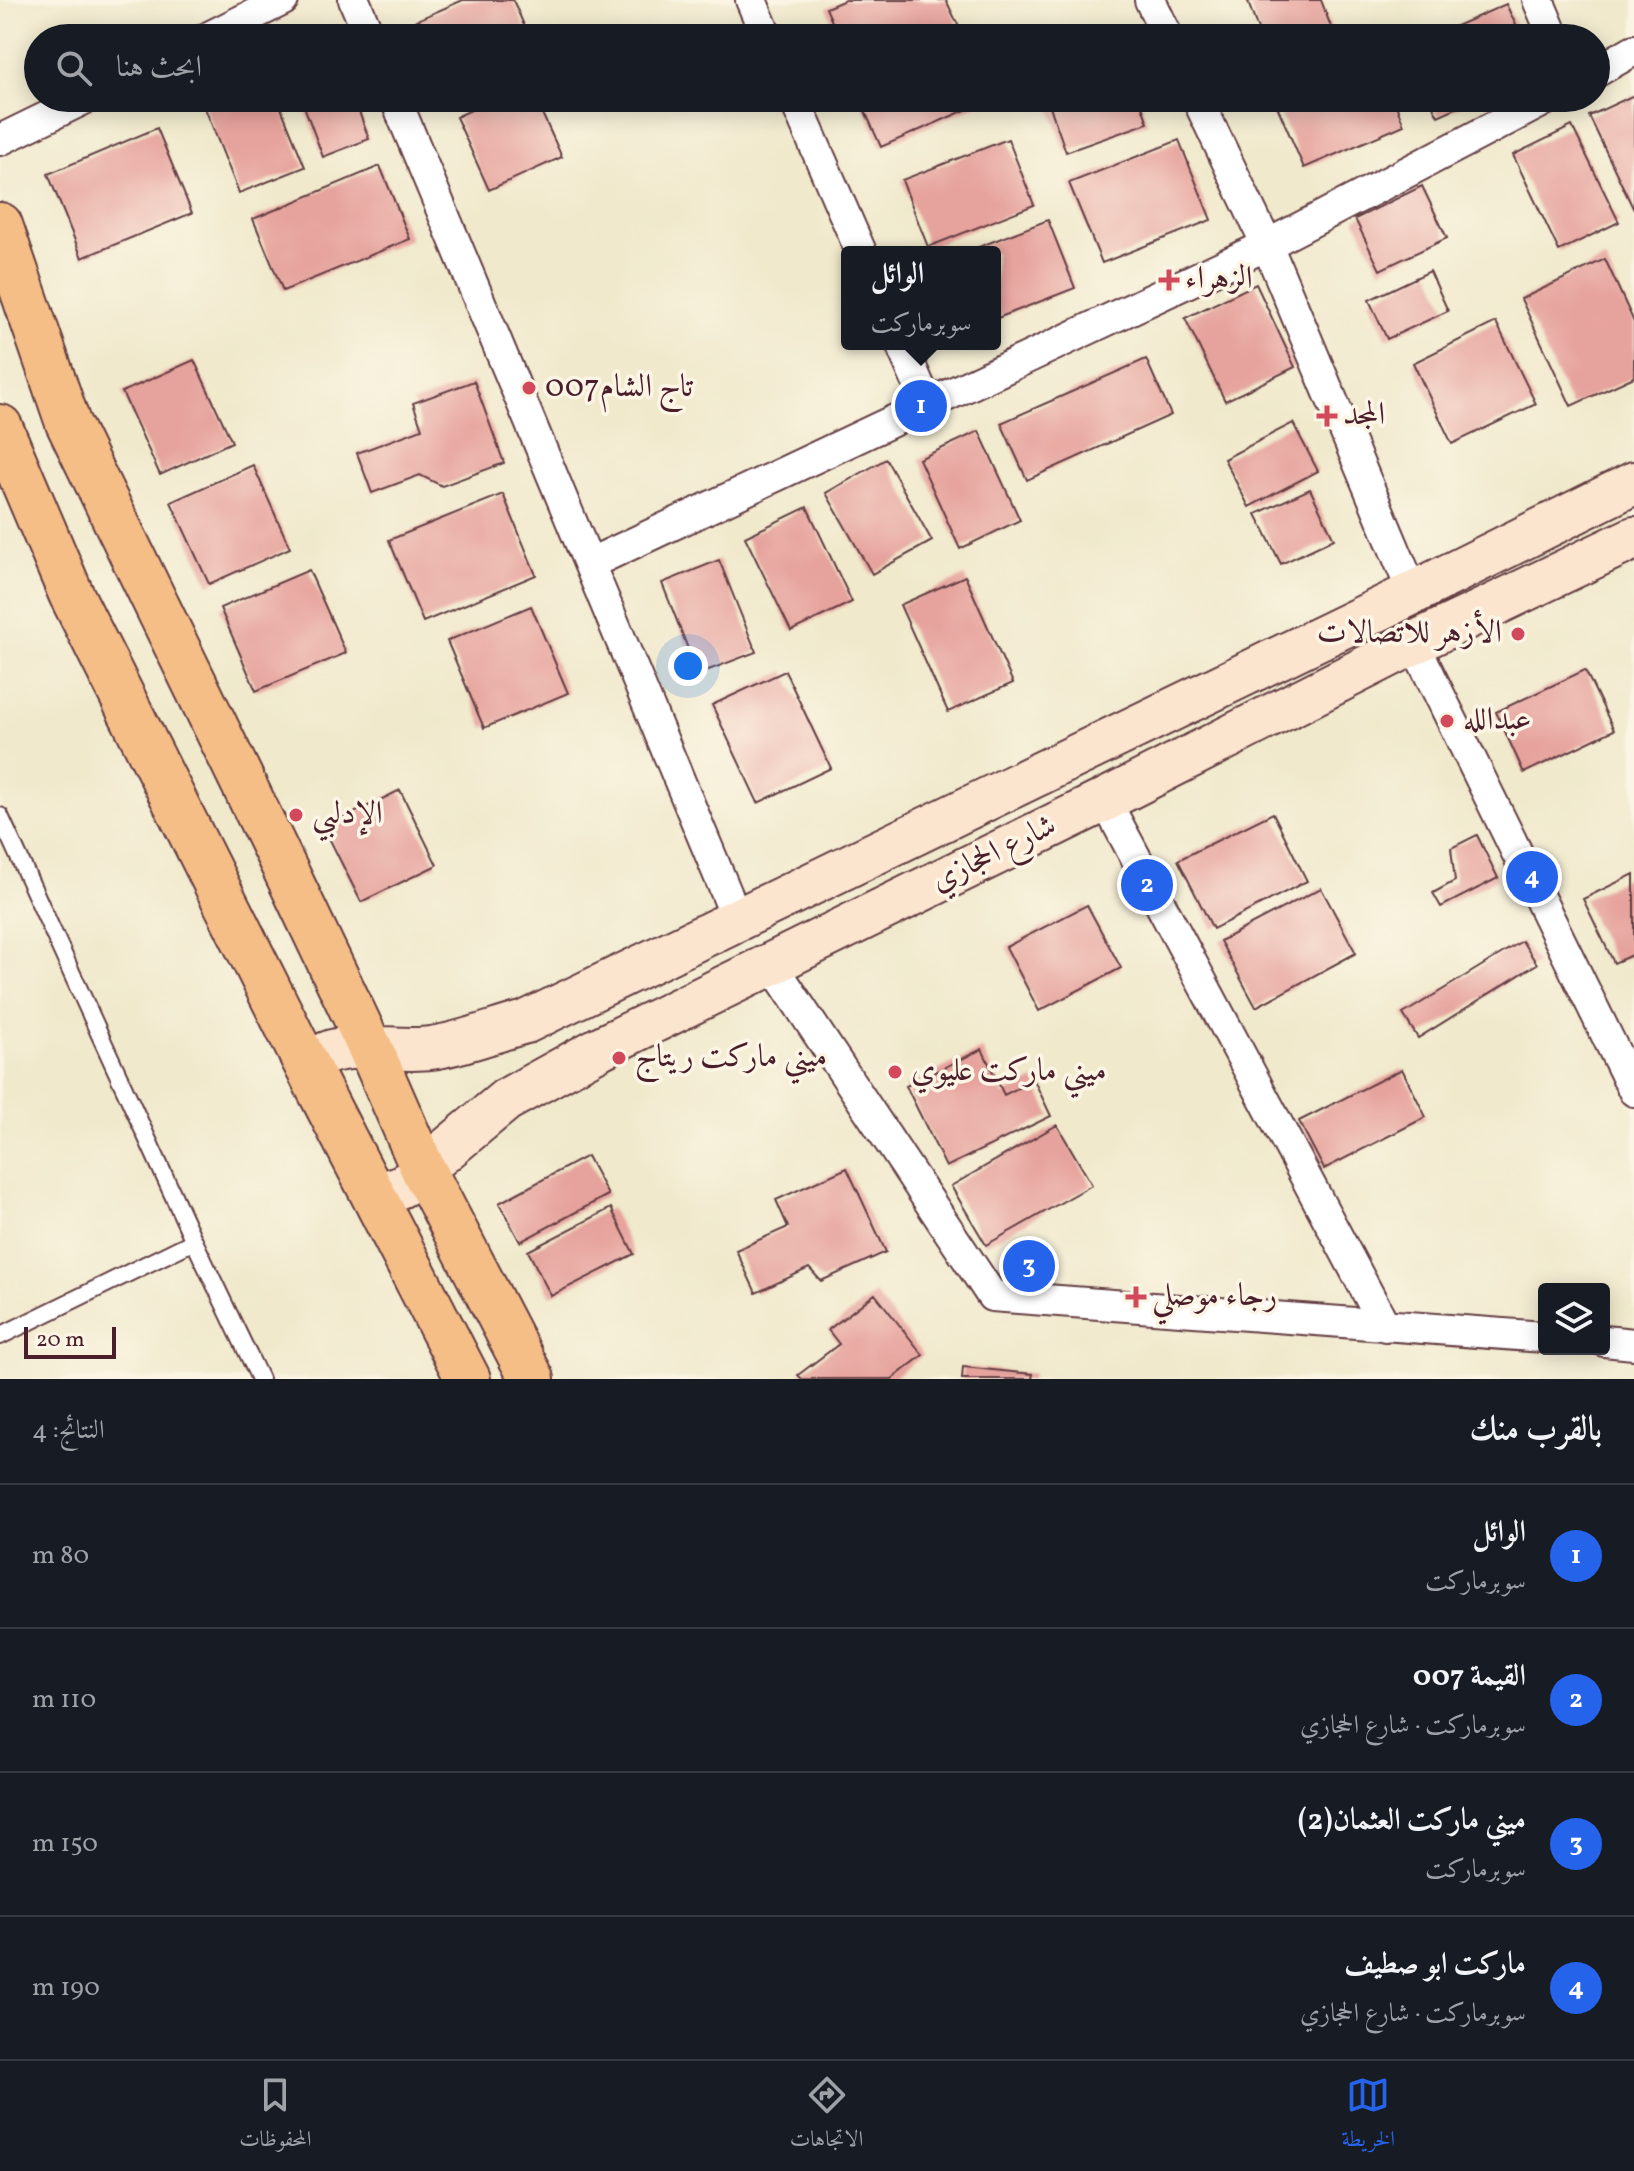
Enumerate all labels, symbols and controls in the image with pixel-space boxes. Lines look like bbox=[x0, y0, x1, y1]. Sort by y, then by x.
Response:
search box bbox=[24, 24, 1610, 112]
icon: search bbox=[52, 46, 96, 90]
text: ابحث هنا bbox=[116, 47, 202, 89]
popup bbox=[841, 246, 1001, 350]
text: الوائل bbox=[871, 254, 924, 296]
place label: الزهراء bbox=[1185, 258, 1253, 302]
marker: الزهراء bbox=[1160, 271, 1178, 289]
text: سوبرماركت bbox=[871, 306, 971, 342]
place label: تاج الشام007 bbox=[545, 366, 694, 413]
pin: 1 bbox=[895, 376, 947, 436]
marker: تاج الشام007 bbox=[520, 379, 538, 397]
place label: المجد bbox=[1343, 394, 1385, 438]
marker: المجد bbox=[1318, 407, 1336, 425]
place label: الأزهر للاتصالات bbox=[1317, 609, 1502, 656]
marker: الأزهر للاتصالات bbox=[1509, 625, 1527, 643]
your location bbox=[668, 646, 708, 686]
place label: عبدالله bbox=[1463, 699, 1532, 743]
marker: عبدالله bbox=[1438, 712, 1456, 730]
place label: الإدلبي bbox=[312, 793, 383, 842]
street label: شارع الحجازي bbox=[924, 805, 1065, 905]
marker: الإدلبي bbox=[287, 806, 305, 824]
pin: 4 bbox=[1506, 847, 1558, 907]
pin: 2 bbox=[1121, 855, 1173, 915]
place label: ميني ماركت ريتاج bbox=[635, 1036, 827, 1085]
marker: ميني ماركت ريتاج bbox=[610, 1049, 628, 1067]
place label: ميني ماركت عليوي bbox=[911, 1050, 1107, 1099]
marker: ميني ماركت عليوي bbox=[886, 1063, 904, 1081]
pin: 3 bbox=[1003, 1236, 1055, 1296]
place label: رجاء موصلي bbox=[1152, 1275, 1277, 1325]
map controls bbox=[1538, 1283, 1610, 1355]
button: layers bbox=[1538, 1283, 1610, 1355]
marker: رجاء موصلي bbox=[1127, 1288, 1145, 1306]
scale bar bbox=[24, 1323, 116, 1359]
text: 20 m bbox=[36, 1325, 85, 1356]
text: بالقرب منك bbox=[1470, 1407, 1602, 1454]
text: النتائج: 4 bbox=[32, 1413, 105, 1449]
text: الوائل bbox=[1472, 1512, 1526, 1554]
text: 80 m bbox=[32, 1538, 89, 1574]
text: 1 bbox=[1571, 1538, 1581, 1574]
text: سوبرماركت bbox=[1425, 1564, 1526, 1600]
text: القيمة 007 bbox=[1413, 1656, 1526, 1698]
text: 110 m bbox=[32, 1682, 96, 1718]
text: 2 bbox=[1569, 1682, 1583, 1718]
text: سوبرماركت · شارع الحجازي bbox=[1300, 1708, 1526, 1744]
text: ميني ماركت العثمان(2) bbox=[1298, 1800, 1526, 1842]
text: 150 m bbox=[32, 1826, 98, 1862]
text: 3 bbox=[1569, 1826, 1583, 1862]
text: سوبرماركت bbox=[1425, 1852, 1526, 1888]
text: ماركت ابو صطيف bbox=[1344, 1944, 1526, 1986]
text: 190 m bbox=[32, 1970, 100, 2006]
text: 4 bbox=[1568, 1970, 1584, 2006]
text: سوبرماركت · شارع الحجازي bbox=[1300, 1996, 1526, 2032]
tab: المحفوظات bbox=[239, 2073, 312, 2160]
tab: الاتجاهات bbox=[790, 2073, 863, 2160]
tab: الخريطة bbox=[1341, 2073, 1395, 2160]

